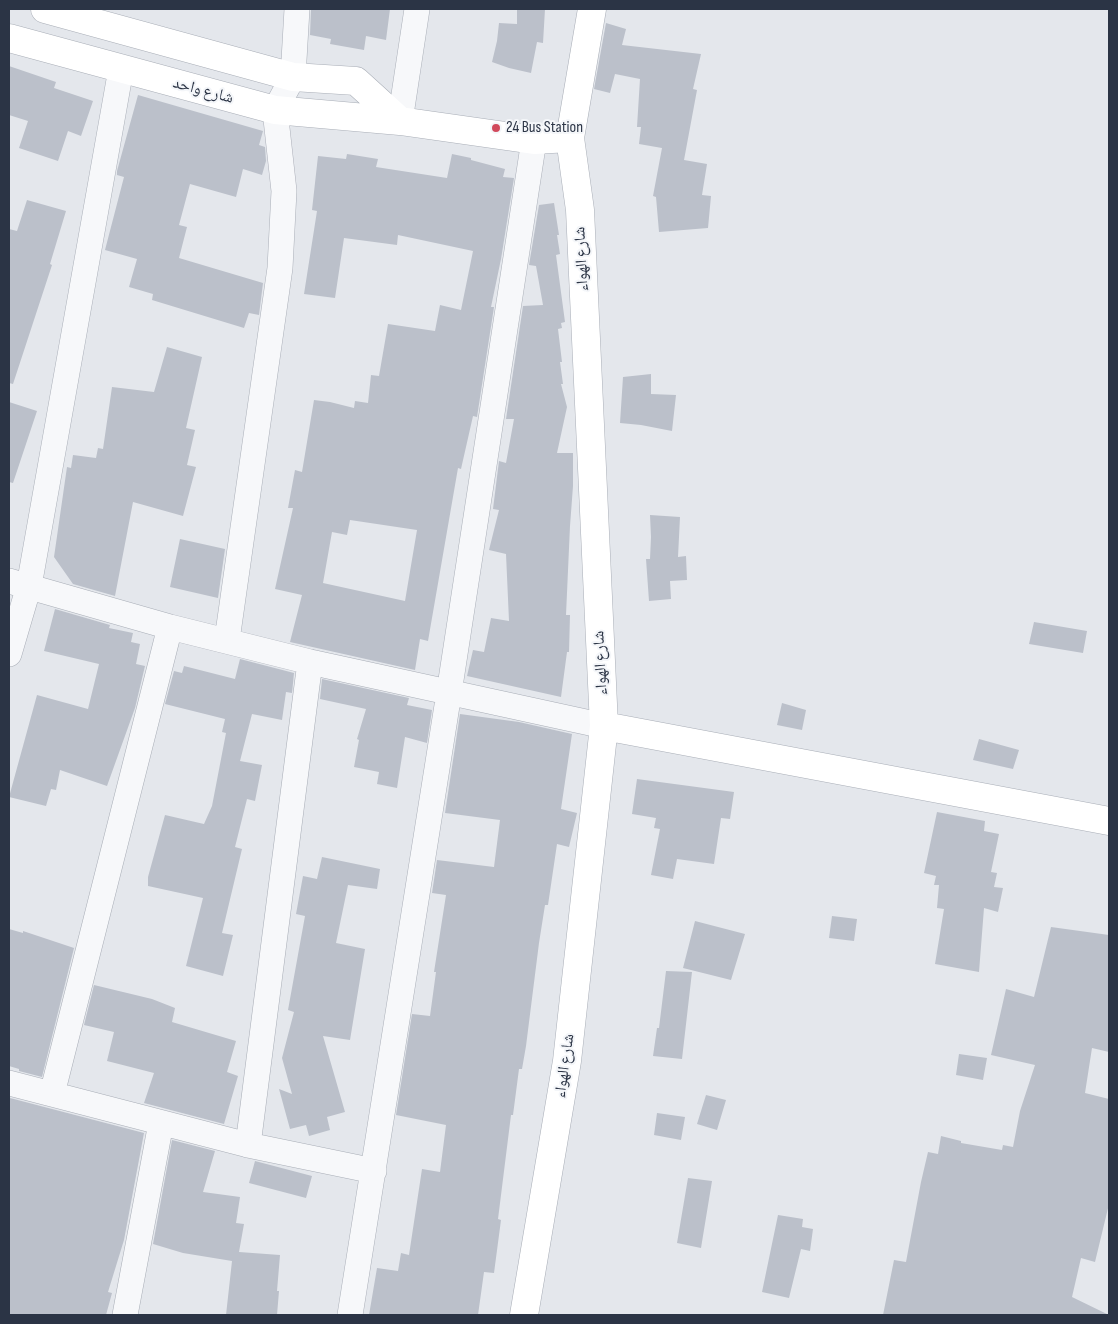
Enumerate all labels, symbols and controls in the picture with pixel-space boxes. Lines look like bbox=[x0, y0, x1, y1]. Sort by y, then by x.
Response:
street label: شارع واحد bbox=[171, 74, 235, 108]
place label: 24 Bus Station bbox=[506, 118, 583, 138]
marker: 24 Bus Station bbox=[490, 122, 502, 134]
street label: شارع الهواء bbox=[571, 226, 593, 292]
street label: شارع الهواء bbox=[590, 630, 612, 696]
street label: شارع الهواء bbox=[551, 1033, 579, 1099]

